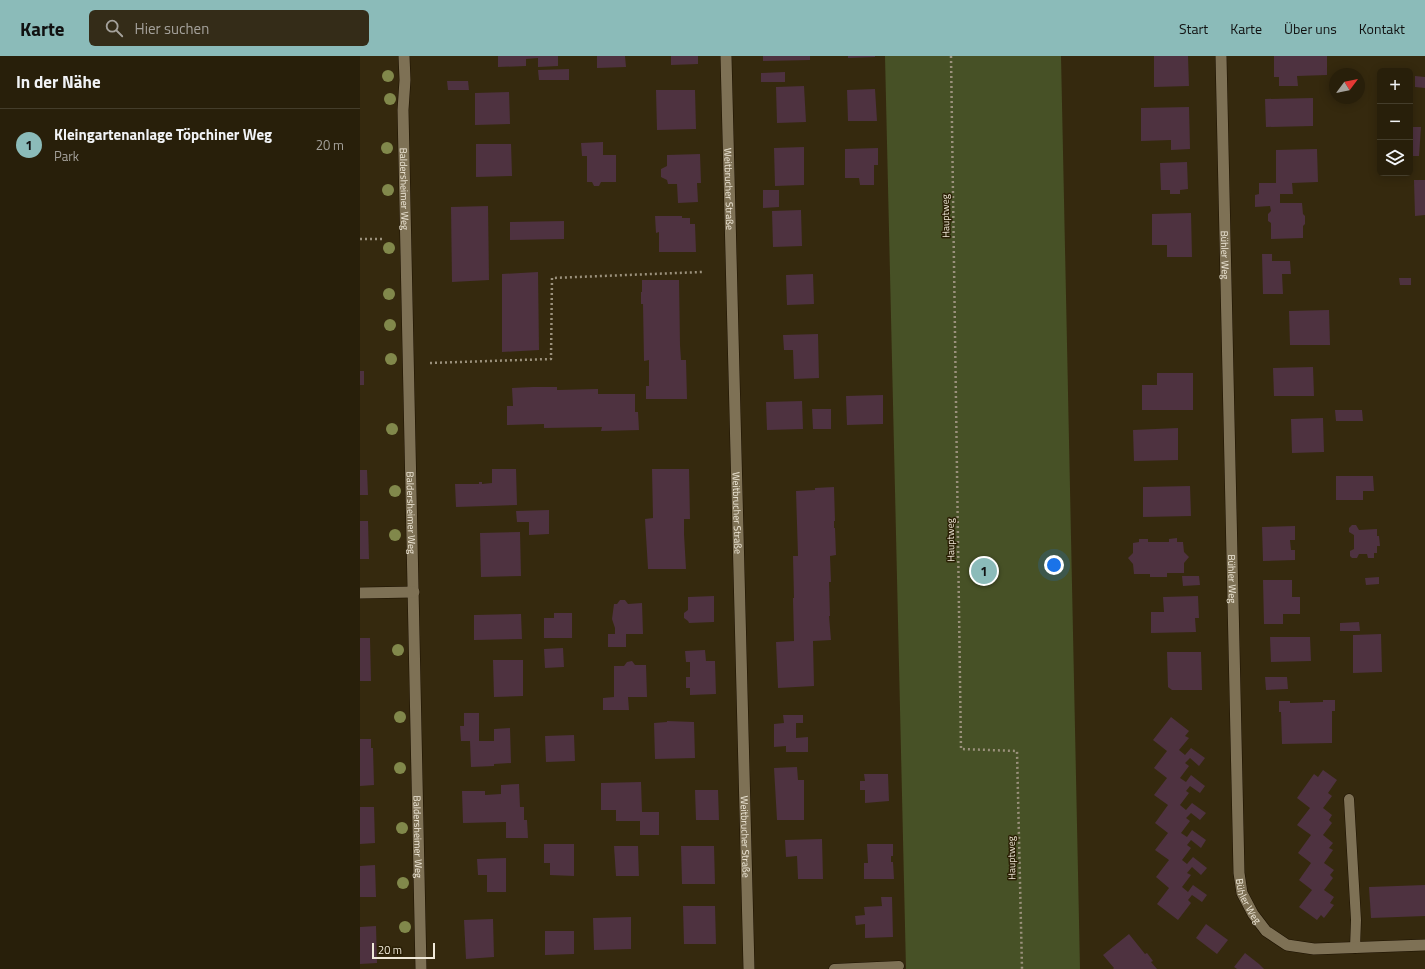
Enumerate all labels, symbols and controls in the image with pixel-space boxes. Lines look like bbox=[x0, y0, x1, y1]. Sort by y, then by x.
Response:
search box bbox=[89, 10, 369, 46]
text: Karte bbox=[20, 14, 65, 43]
icon: search bbox=[103, 17, 125, 39]
text: Hier suchen bbox=[135, 17, 209, 40]
text: Start bbox=[1179, 18, 1208, 39]
text: Karte bbox=[1230, 18, 1262, 39]
text: Über uns bbox=[1284, 18, 1337, 39]
text: Kontakt bbox=[1359, 18, 1405, 39]
north arrow bbox=[1329, 68, 1365, 104]
map controls bbox=[1377, 68, 1413, 176]
button: + bbox=[1377, 68, 1413, 104]
text: In der Nähe bbox=[16, 69, 101, 95]
button: − bbox=[1377, 104, 1413, 140]
text: Kleingartenanlage Töpchiner Weg bbox=[54, 123, 272, 146]
text: 1 bbox=[25, 135, 33, 155]
text: 20 m bbox=[316, 135, 344, 155]
button: layers bbox=[1377, 140, 1413, 176]
text: Park bbox=[54, 146, 79, 166]
street label: Baldersheimer Weg bbox=[396, 147, 413, 230]
street label: Weitbrucher Straße bbox=[720, 148, 737, 230]
street label: Hauptweg bbox=[938, 194, 953, 238]
street label: Bühler Weg bbox=[1217, 230, 1233, 280]
street label: Baldersheimer Weg bbox=[403, 471, 419, 554]
street label: Weitbrucher Straße bbox=[728, 472, 746, 554]
street label: Hauptweg bbox=[943, 518, 958, 562]
street label: Bühler Weg bbox=[1224, 554, 1240, 603]
your location bbox=[1044, 555, 1064, 575]
pin: 1 bbox=[971, 556, 997, 586]
street label: Baldersheimer Weg bbox=[409, 795, 426, 878]
street label: Weitbrucher Straße bbox=[737, 796, 754, 878]
street label: Hauptweg bbox=[1004, 836, 1019, 880]
street label: Bühler Weg bbox=[1232, 877, 1265, 927]
scale bar bbox=[372, 941, 435, 960]
text: 20 m bbox=[378, 942, 402, 958]

